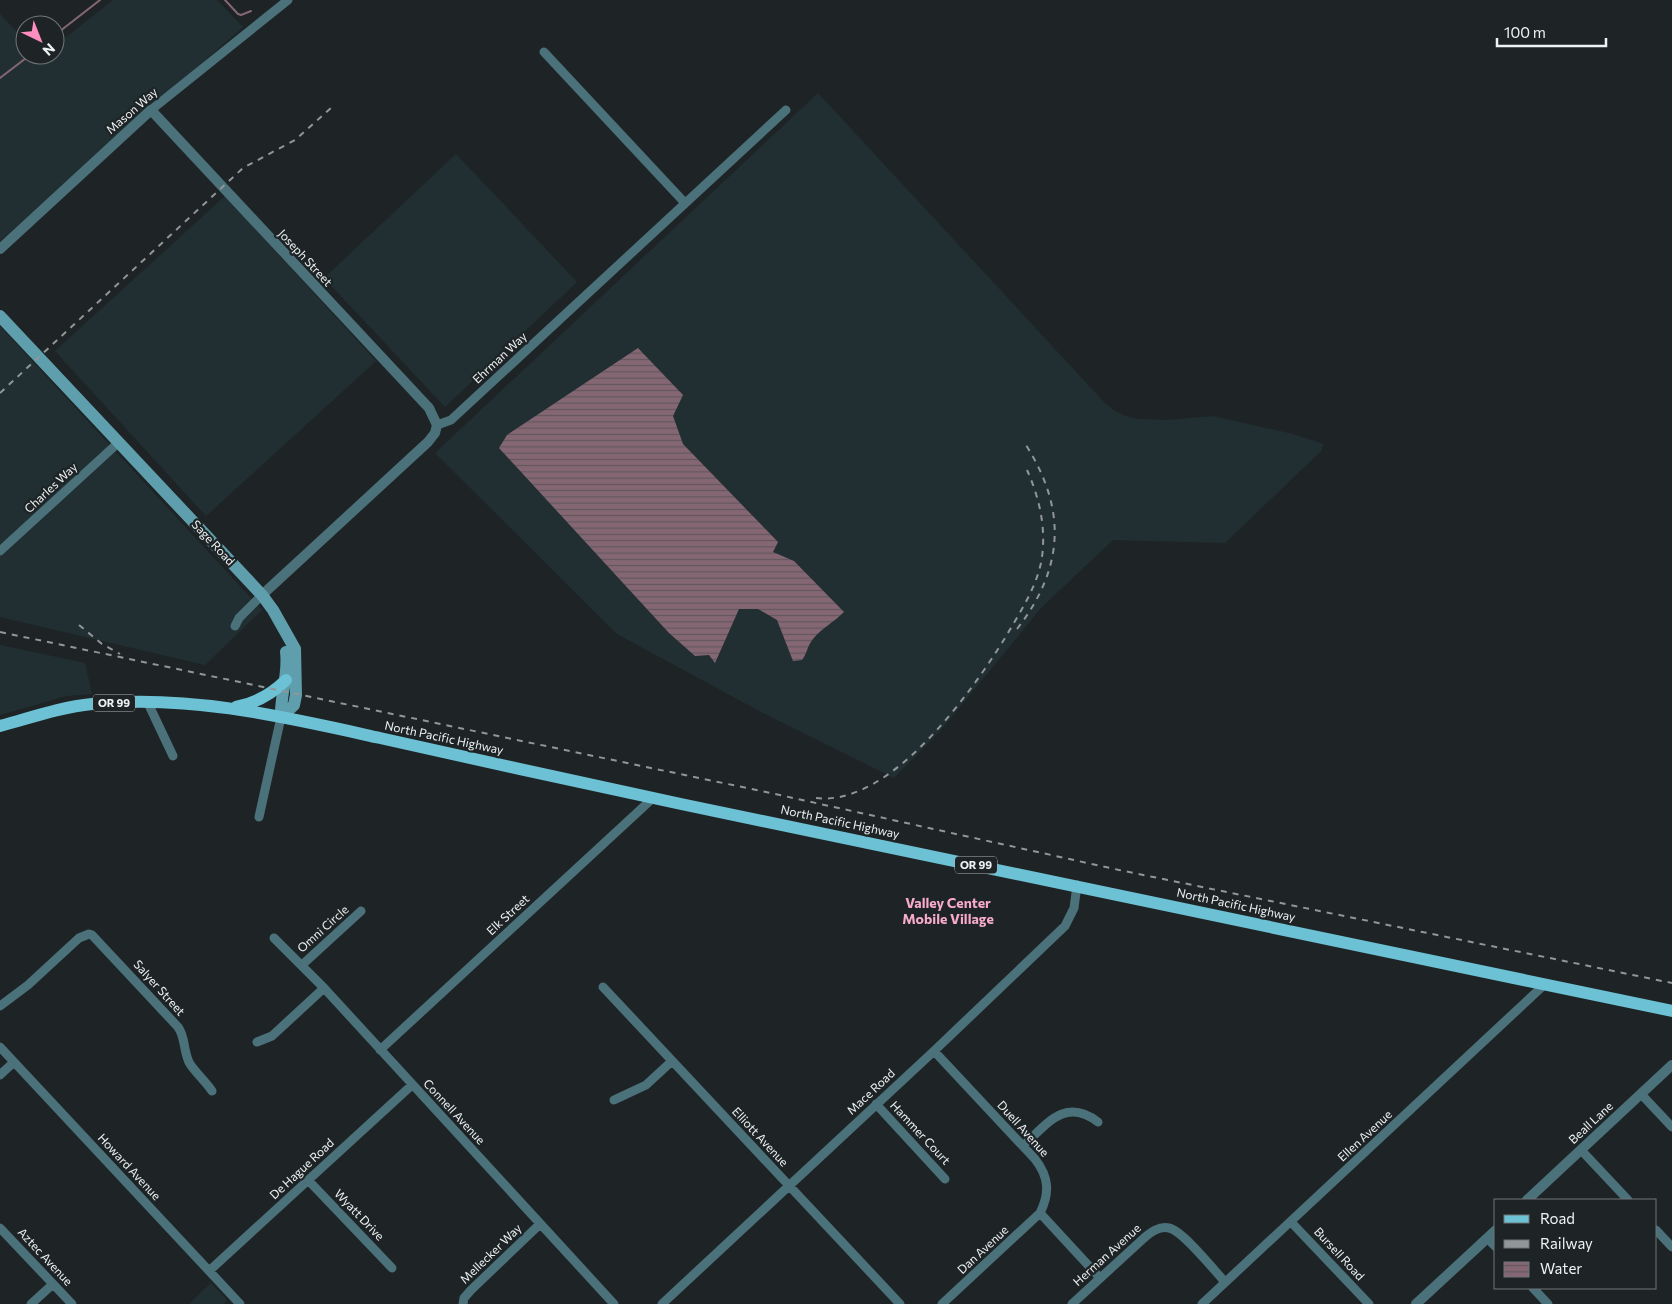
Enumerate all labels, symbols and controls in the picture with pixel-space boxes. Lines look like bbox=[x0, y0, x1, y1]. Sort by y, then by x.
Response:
north arrow bbox=[15, 15, 65, 65]
scale bar bbox=[1497, 15, 1606, 47]
text: 100 m bbox=[1504, 23, 1546, 41]
text: N bbox=[40, 40, 59, 60]
street label: Mason Way bbox=[103, 84, 160, 136]
street label: Joseph Street bbox=[275, 226, 336, 289]
street label: Ehrman Way bbox=[469, 329, 529, 386]
street label: Charles Way bbox=[21, 459, 80, 515]
street label: Sage Road bbox=[189, 517, 238, 568]
road number: OR 99 bbox=[93, 694, 135, 711]
street label: North Pacific Highway bbox=[383, 718, 505, 756]
street label: North Pacific Highway bbox=[779, 802, 901, 840]
road number: OR 99 bbox=[955, 856, 997, 874]
street label: North Pacific Highway bbox=[1175, 885, 1297, 923]
street label: Elk Street bbox=[483, 891, 531, 937]
district label: Valley Center Mobile Village bbox=[902, 894, 994, 927]
street label: Omni Circle bbox=[294, 902, 351, 955]
street label: Salyer Street bbox=[131, 957, 188, 1018]
street label: Mace Road bbox=[844, 1066, 897, 1117]
street label: Connell Avenue bbox=[421, 1076, 488, 1147]
street label: Hammer Court bbox=[888, 1098, 954, 1167]
street label: Duell Avenue bbox=[995, 1098, 1052, 1159]
street label: Beall Lane bbox=[1565, 1098, 1615, 1146]
street label: Elliott Avenue bbox=[730, 1104, 792, 1169]
street label: Ellen Avenue bbox=[1334, 1107, 1394, 1164]
street label: Howard Avenue bbox=[95, 1130, 164, 1202]
street label: De Hague Road bbox=[266, 1135, 336, 1202]
street label: Wyatt Drive bbox=[332, 1186, 387, 1243]
legend bbox=[1494, 1199, 1657, 1289]
text: Road bbox=[1540, 1209, 1575, 1227]
street label: Herman Avenue bbox=[1070, 1220, 1143, 1288]
street label: Mellecker Way bbox=[457, 1221, 524, 1286]
street label: Dan Avenue bbox=[954, 1222, 1011, 1276]
street label: Bursell Road bbox=[1312, 1224, 1368, 1283]
street label: Aztec Avenue bbox=[15, 1225, 76, 1288]
text: Railway bbox=[1540, 1234, 1593, 1252]
text: Water bbox=[1540, 1259, 1582, 1277]

